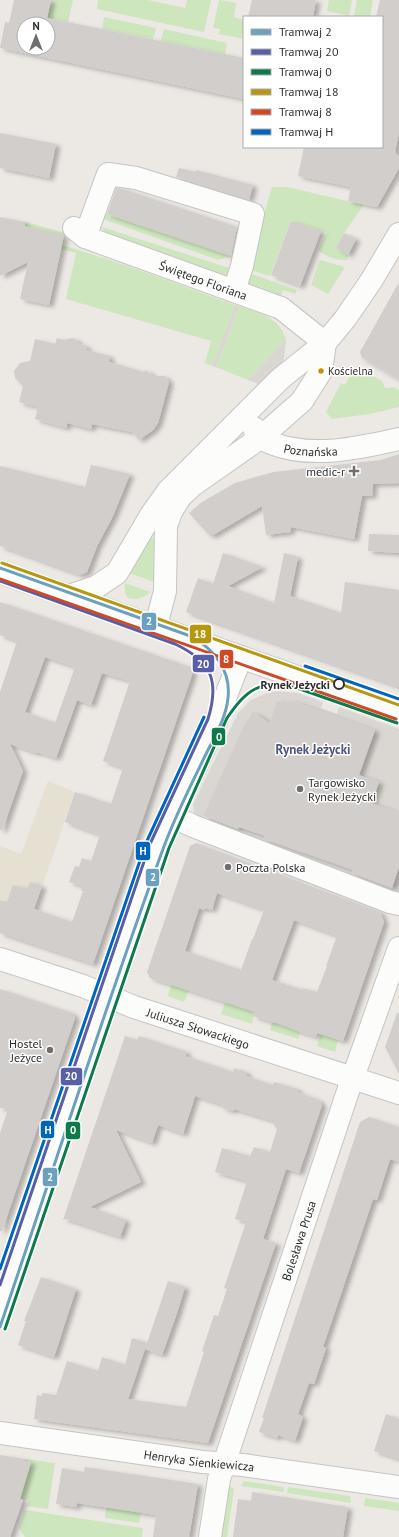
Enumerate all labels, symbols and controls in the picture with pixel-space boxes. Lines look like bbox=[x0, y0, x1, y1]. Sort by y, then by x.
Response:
north arrow bbox=[16, 16, 56, 56]
legend bbox=[243, 16, 383, 148]
text: N bbox=[32, 19, 40, 33]
text: Tramwaj 2 bbox=[279, 24, 332, 39]
text: Tramwaj 20 bbox=[279, 44, 339, 59]
text: Tramwaj 0 bbox=[279, 64, 332, 79]
text: Tramwaj 18 bbox=[279, 84, 338, 99]
text: Tramwaj 8 bbox=[279, 104, 332, 119]
text: Tramwaj H bbox=[279, 124, 333, 139]
street label: Świętego Floriana bbox=[157, 257, 249, 303]
place label: Kościelna bbox=[328, 364, 373, 378]
marker: Kościelna bbox=[316, 366, 326, 376]
street label: Poznańska bbox=[282, 440, 338, 459]
place label: medic-r bbox=[306, 464, 345, 479]
marker: medic-r bbox=[348, 465, 360, 477]
line badge: 2 bbox=[141, 612, 157, 631]
text: 2 bbox=[146, 614, 152, 628]
line badge: 18 bbox=[189, 624, 212, 644]
text: 18 bbox=[194, 627, 206, 641]
line badge: 8 bbox=[219, 649, 234, 669]
text: 8 bbox=[223, 652, 229, 666]
line badge: 20 bbox=[192, 654, 215, 673]
text: 20 bbox=[197, 657, 209, 671]
place label: Rynek Jeżycki bbox=[261, 677, 330, 692]
marker: Rynek Jeżycki bbox=[333, 678, 345, 690]
line badge: 0 bbox=[211, 727, 226, 746]
text: 0 bbox=[216, 730, 222, 744]
district label: Rynek Jeżycki bbox=[275, 741, 351, 758]
place label: Targowisko Rynek Jeżycki bbox=[308, 775, 376, 804]
marker: Targowisko Rynek Jeżycki bbox=[295, 784, 305, 794]
line badge: H bbox=[135, 841, 151, 861]
text: H bbox=[139, 844, 147, 858]
place label: Poczta Polska bbox=[236, 860, 306, 875]
marker: Poczta Polska bbox=[223, 862, 233, 872]
line badge: 2 bbox=[145, 868, 160, 887]
text: 2 bbox=[150, 870, 156, 884]
street label: Juliusza Słowackiego bbox=[144, 1004, 251, 1052]
place label: Hostel Jeżyce bbox=[9, 1036, 42, 1065]
marker: Hostel Jeżyce bbox=[45, 1045, 55, 1055]
line badge: 20 bbox=[60, 1067, 83, 1086]
text: 20 bbox=[65, 1069, 77, 1083]
line badge: H bbox=[40, 1120, 55, 1139]
line badge: 0 bbox=[65, 1121, 81, 1140]
text: H bbox=[44, 1123, 52, 1137]
text: 0 bbox=[70, 1123, 76, 1137]
line badge: 2 bbox=[42, 1167, 58, 1187]
text: 2 bbox=[47, 1170, 53, 1184]
street label: Bolesława Prusa bbox=[278, 1199, 319, 1283]
street label: Henryka Sienkiewicza bbox=[143, 1446, 255, 1474]

